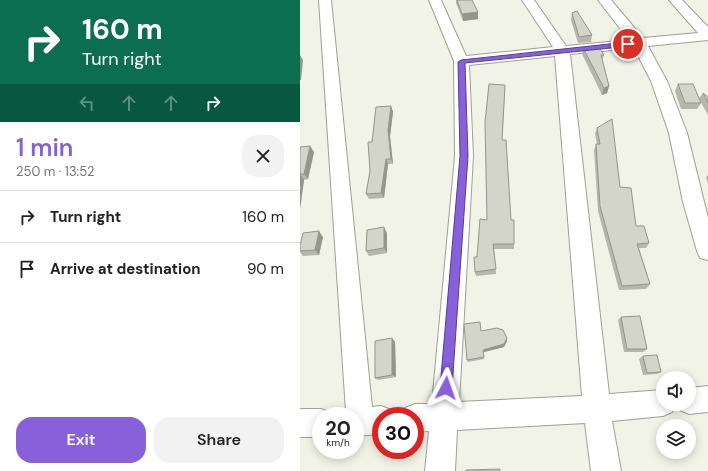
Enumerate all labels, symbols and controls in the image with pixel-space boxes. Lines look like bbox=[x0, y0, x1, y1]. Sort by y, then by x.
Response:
text: 160 m bbox=[82, 11, 163, 48]
icon: right bbox=[16, 16, 68, 68]
pin bbox=[611, 27, 645, 61]
icon: arrive bbox=[617, 33, 639, 55]
text: Turn right bbox=[82, 47, 162, 71]
icon: left bbox=[76, 92, 98, 114]
icon: ahead bbox=[118, 92, 140, 114]
icon: ahead bbox=[160, 92, 182, 114]
icon: right bbox=[202, 92, 224, 114]
text: 1 min bbox=[16, 132, 73, 163]
button: close bbox=[242, 135, 284, 177]
text: 250 m · 13:52 bbox=[16, 163, 94, 180]
icon: right bbox=[16, 206, 38, 228]
text: Turn right bbox=[50, 207, 121, 227]
text: 160 m bbox=[242, 207, 284, 227]
icon: arrive bbox=[16, 258, 38, 280]
text: Arrive at destination bbox=[50, 259, 201, 279]
text: 90 m bbox=[247, 259, 284, 279]
position arrow bbox=[425, 367, 467, 409]
map controls bbox=[656, 371, 696, 459]
button: sound bbox=[656, 371, 696, 411]
speed limit sign: 30 bbox=[372, 407, 424, 459]
text: 20 bbox=[325, 415, 351, 441]
button: Exit bbox=[16, 417, 146, 463]
button: Share bbox=[154, 417, 284, 463]
button: layers bbox=[656, 419, 696, 459]
text: km/h bbox=[326, 436, 350, 449]

